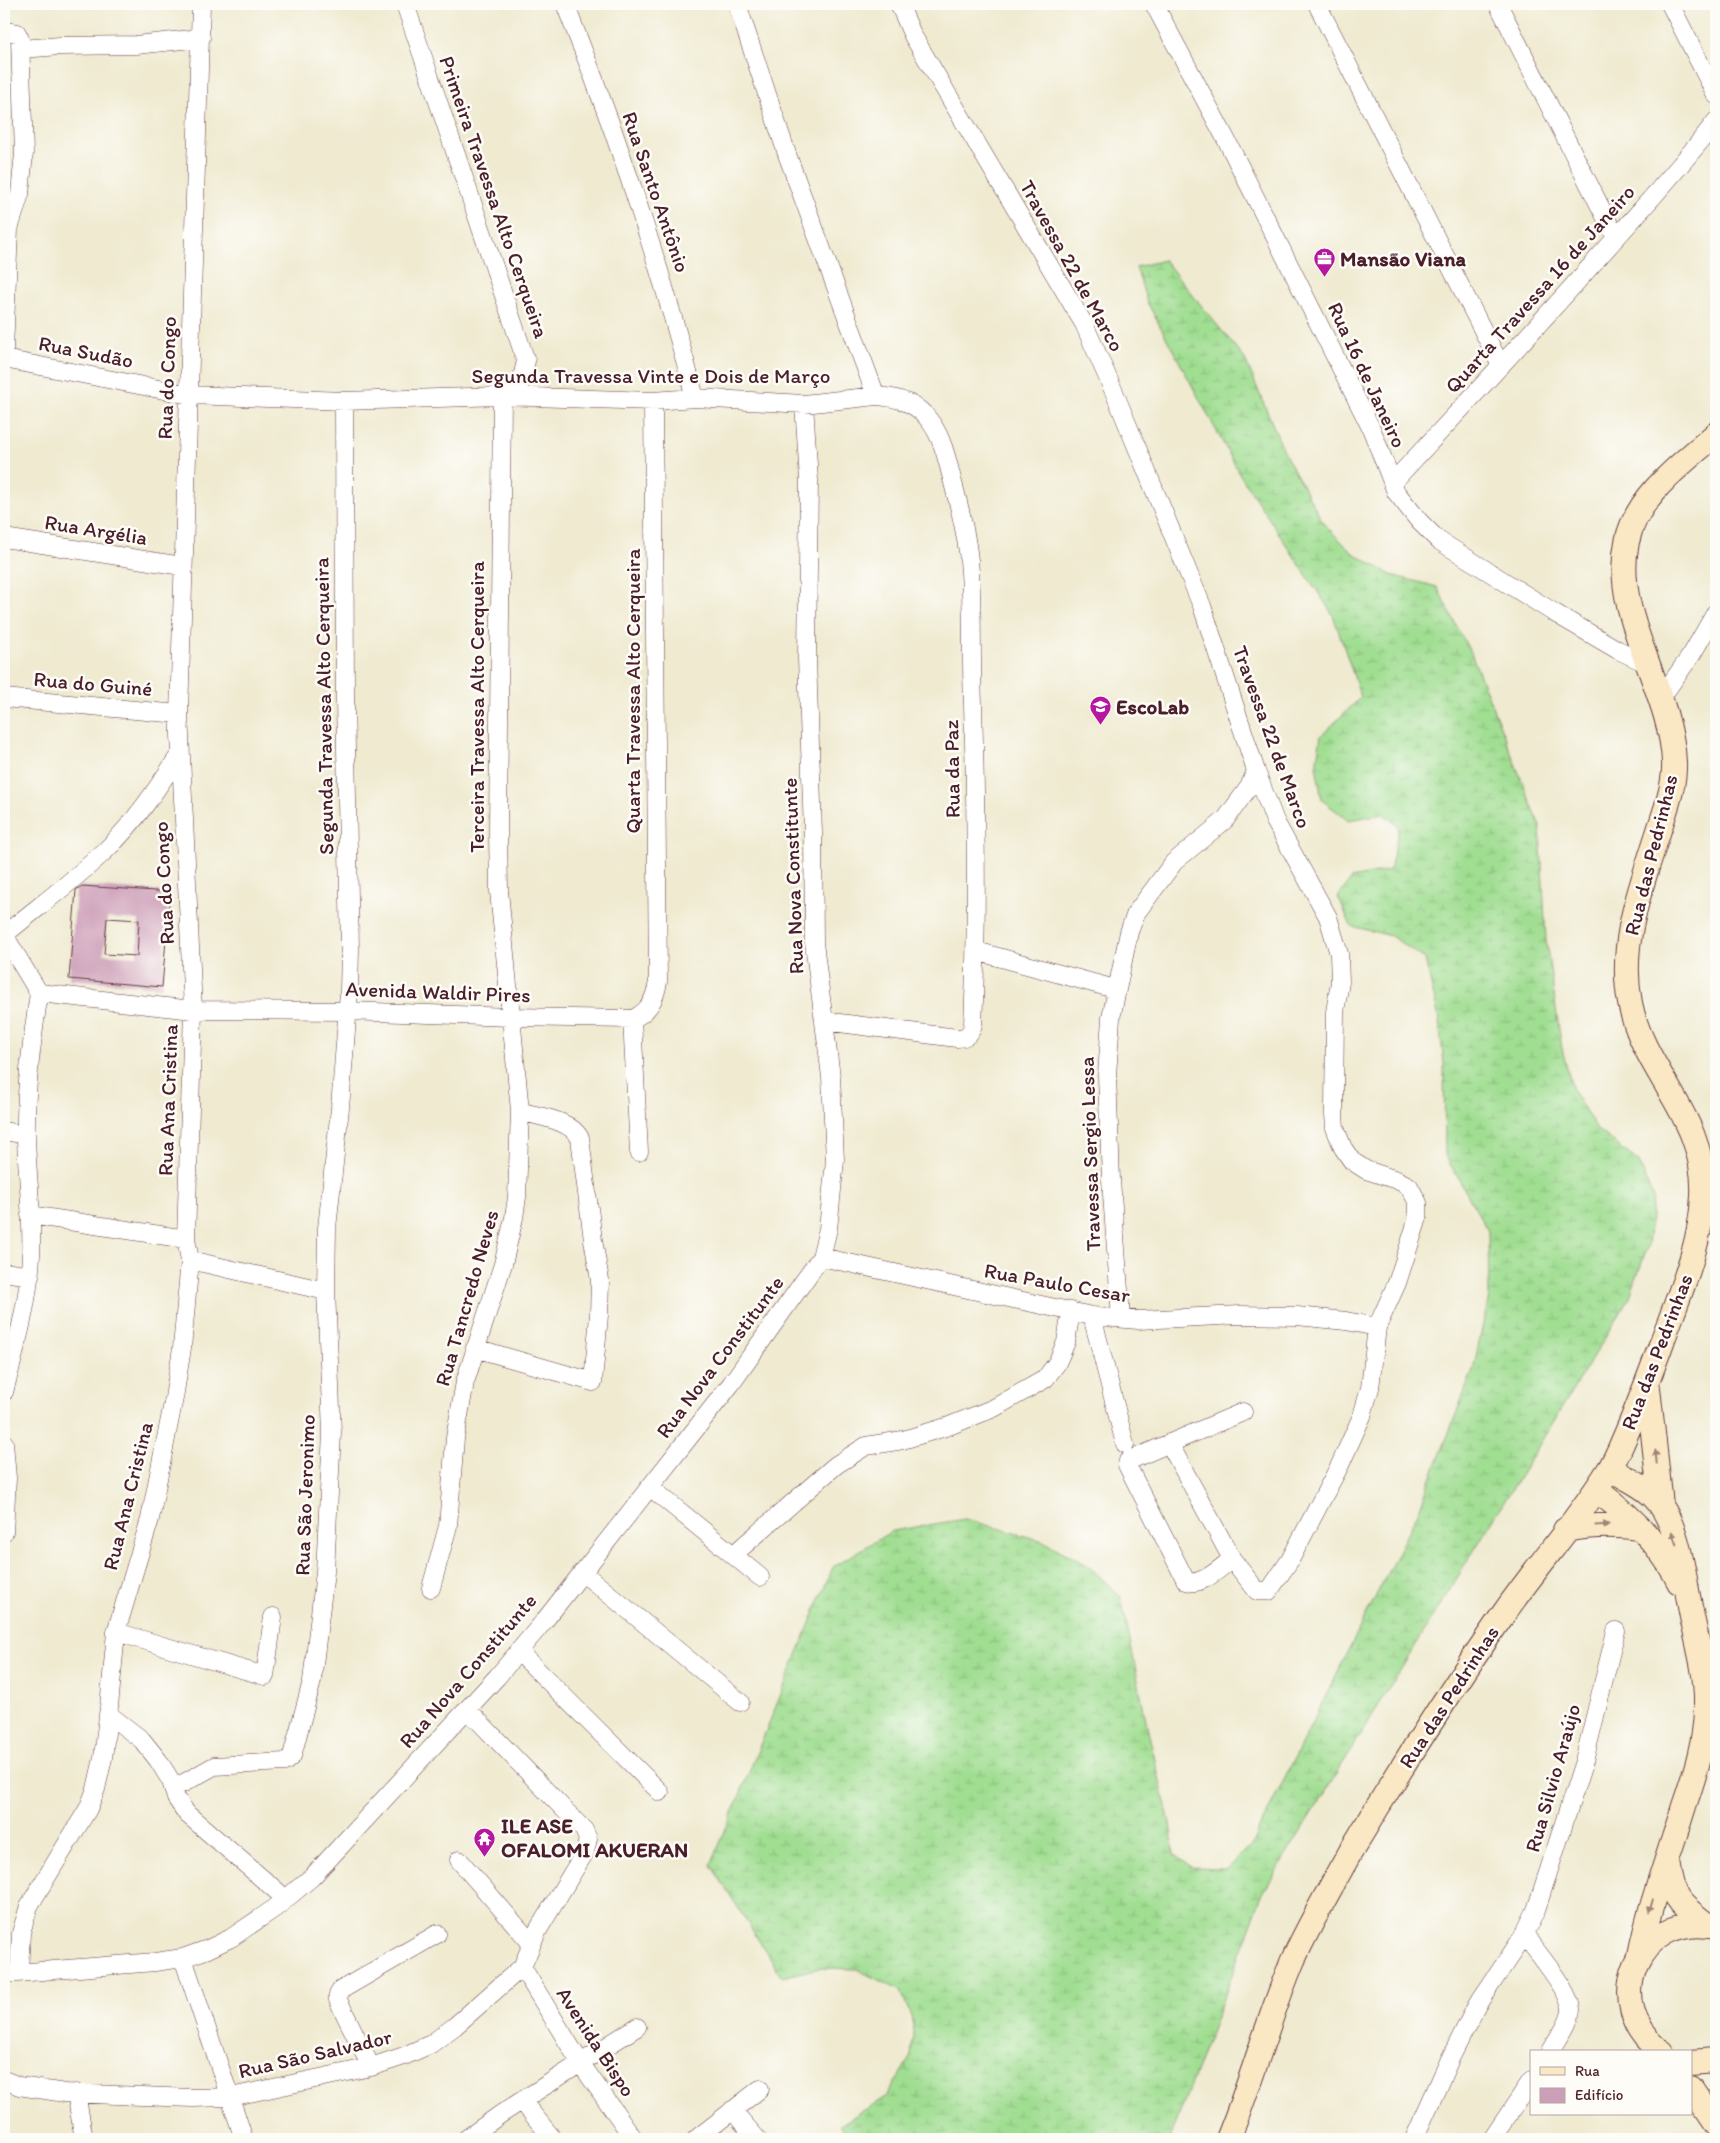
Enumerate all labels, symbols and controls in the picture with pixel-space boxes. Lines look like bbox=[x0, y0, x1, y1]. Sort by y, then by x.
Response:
street label: Primeira Travessa Alto Cerqueira bbox=[434, 52, 555, 341]
street label: Rua Santo Antônio bbox=[617, 108, 696, 276]
street label: Travessa 22 de Marco bbox=[1015, 176, 1130, 356]
street label: Quarta Travessa 16 de Janeiro bbox=[1439, 179, 1640, 398]
place label: Mansão Viana bbox=[1340, 246, 1466, 271]
office icon: Mansão Viana bbox=[1312, 247, 1336, 278]
street label: Rua 16 de Janeiro bbox=[1323, 298, 1412, 452]
street label: Rua do Congo bbox=[152, 316, 181, 440]
street label: Rua Sudão bbox=[37, 330, 136, 373]
street label: Segunda Travessa Vinte e Dois de Março bbox=[472, 363, 830, 388]
street label: Rua Argélia bbox=[43, 509, 149, 550]
street label: Quarta Travessa Alto Cerqueira bbox=[620, 548, 645, 834]
street label: Segunda Travessa Alto Cerqueira bbox=[308, 557, 339, 855]
street label: Terceira Travessa Alto Cerqueira bbox=[464, 561, 489, 853]
street label: Travessa 22 de Marco bbox=[1228, 642, 1317, 831]
street label: Rua do Guiné bbox=[33, 666, 153, 701]
place label: EscoLab bbox=[1116, 694, 1189, 719]
school or university icon: EscoLab bbox=[1088, 695, 1112, 726]
street label: Rua da Paz bbox=[938, 719, 965, 818]
street label: Rua das Pedrinhas bbox=[1618, 772, 1683, 938]
street label: Rua Nova Constitunte bbox=[777, 777, 808, 975]
street label: Rua do Congo bbox=[148, 821, 179, 945]
street label: Avenida Waldir Pires bbox=[345, 976, 531, 1007]
street label: Rua Ana Cristina bbox=[152, 1024, 183, 1176]
street label: Travessa Sergio Lessa bbox=[1074, 1056, 1105, 1252]
street label: Rua Tancredo Neves bbox=[429, 1207, 504, 1389]
street label: Rua Paulo Cesar bbox=[982, 1257, 1133, 1308]
street label: Rua das Pedrinhas bbox=[1615, 1270, 1698, 1433]
street label: Rua Nova Constitunte bbox=[650, 1271, 789, 1443]
street label: Rua São Jeronimo bbox=[289, 1414, 320, 1576]
street label: Rua Ana Cristina bbox=[97, 1419, 158, 1573]
one-way arrow bbox=[1652, 1448, 1660, 1464]
one-way arrow bbox=[1594, 1521, 1610, 1529]
one-way arrow bbox=[1670, 1530, 1677, 1545]
street label: Rua Nova Constitunte bbox=[394, 1588, 542, 1753]
street label: Rua das Pedrinhas bbox=[1393, 1621, 1504, 1773]
street label: Rua Silvio Araújo bbox=[1519, 1701, 1586, 1855]
place label: ILE ASE OFALOMI AKUERAN bbox=[501, 1813, 688, 1862]
temple icon: ILE ASE OFALOMI AKUERAN bbox=[473, 1826, 497, 1857]
one-way arrow bbox=[1647, 1898, 1655, 1913]
street label: Avenida Bispo bbox=[552, 1982, 641, 2101]
street label: Rua São Salvador bbox=[236, 2024, 395, 2083]
legend bbox=[1530, 2050, 1692, 2116]
text: Rua bbox=[1575, 2062, 1600, 2080]
text: Edifício bbox=[1575, 2086, 1623, 2104]

